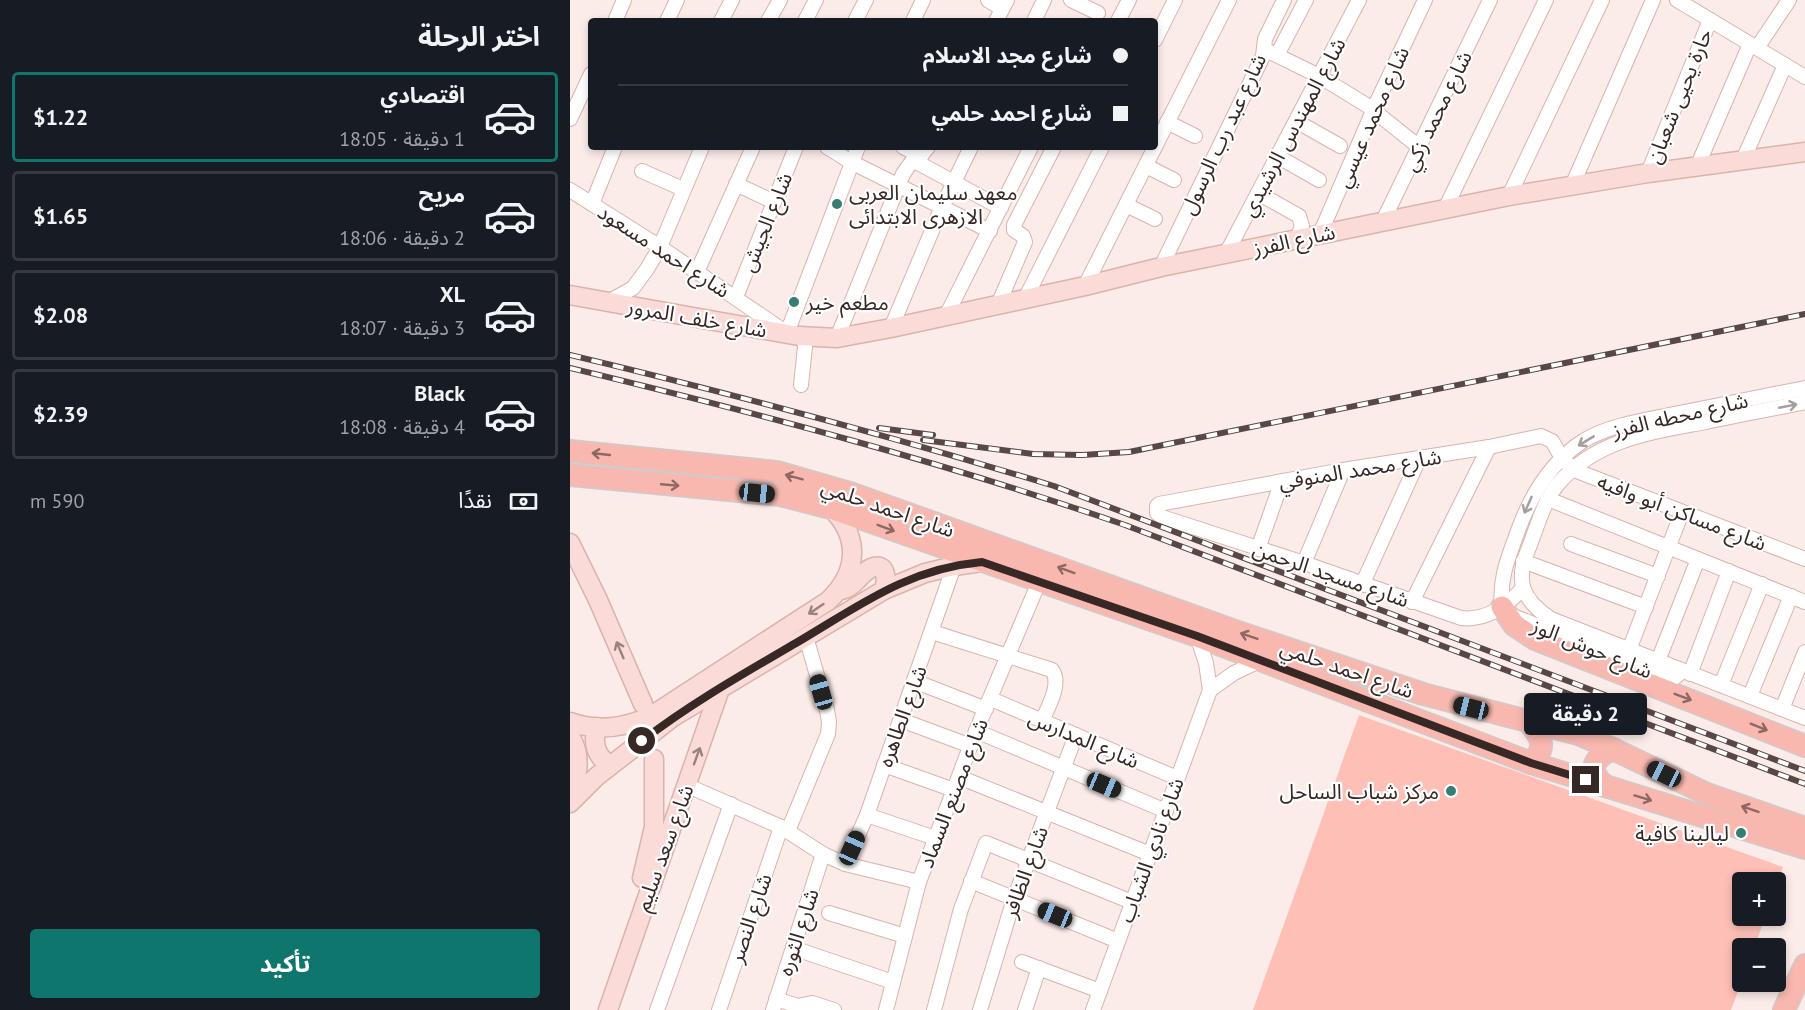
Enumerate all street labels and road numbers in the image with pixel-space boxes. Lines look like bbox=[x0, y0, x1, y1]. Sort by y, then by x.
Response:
street label: حارة يحيى شعبان bbox=[1640, 25, 1718, 167]
street label: شارع المهندس الرشيدي bbox=[1234, 33, 1354, 222]
street label: شارع محمد عيسي bbox=[1329, 42, 1418, 193]
street label: شارع محمد زكي bbox=[1396, 46, 1480, 177]
street label: شارع عبد رب الرسول bbox=[1174, 49, 1274, 220]
street label: شارع الجيش bbox=[734, 168, 800, 276]
street label: شارع احمد مسعود bbox=[592, 198, 735, 306]
street label: شارع الفرز bbox=[1249, 218, 1338, 264]
street label: شارع خلف المرور bbox=[623, 292, 769, 346]
street label: شارع محطه الفرز bbox=[1608, 386, 1751, 446]
street label: شارع محمد المنوفي bbox=[1277, 443, 1444, 498]
street label: شارع مساكن أبو وافيه bbox=[1593, 467, 1770, 559]
street label: شارع احمد حلمي bbox=[817, 473, 958, 546]
street label: شارع مسجد الرحمن bbox=[1249, 535, 1413, 615]
street label: شارع حوش الوز bbox=[1526, 611, 1656, 686]
street label: شارع احمد حلمي bbox=[1276, 634, 1417, 707]
street label: شارع الطاهره bbox=[871, 662, 935, 771]
street label: شارع المدارس bbox=[1024, 704, 1143, 776]
street label: شارع مصنع السماد bbox=[912, 714, 996, 872]
street label: شارع نادي الشباب bbox=[1112, 774, 1192, 927]
street label: شارع سعد سليم bbox=[629, 781, 701, 916]
street label: شارع الظافر bbox=[996, 822, 1056, 923]
street label: شارع النصر bbox=[722, 870, 780, 968]
street label: شارع الثوره bbox=[771, 885, 827, 980]

